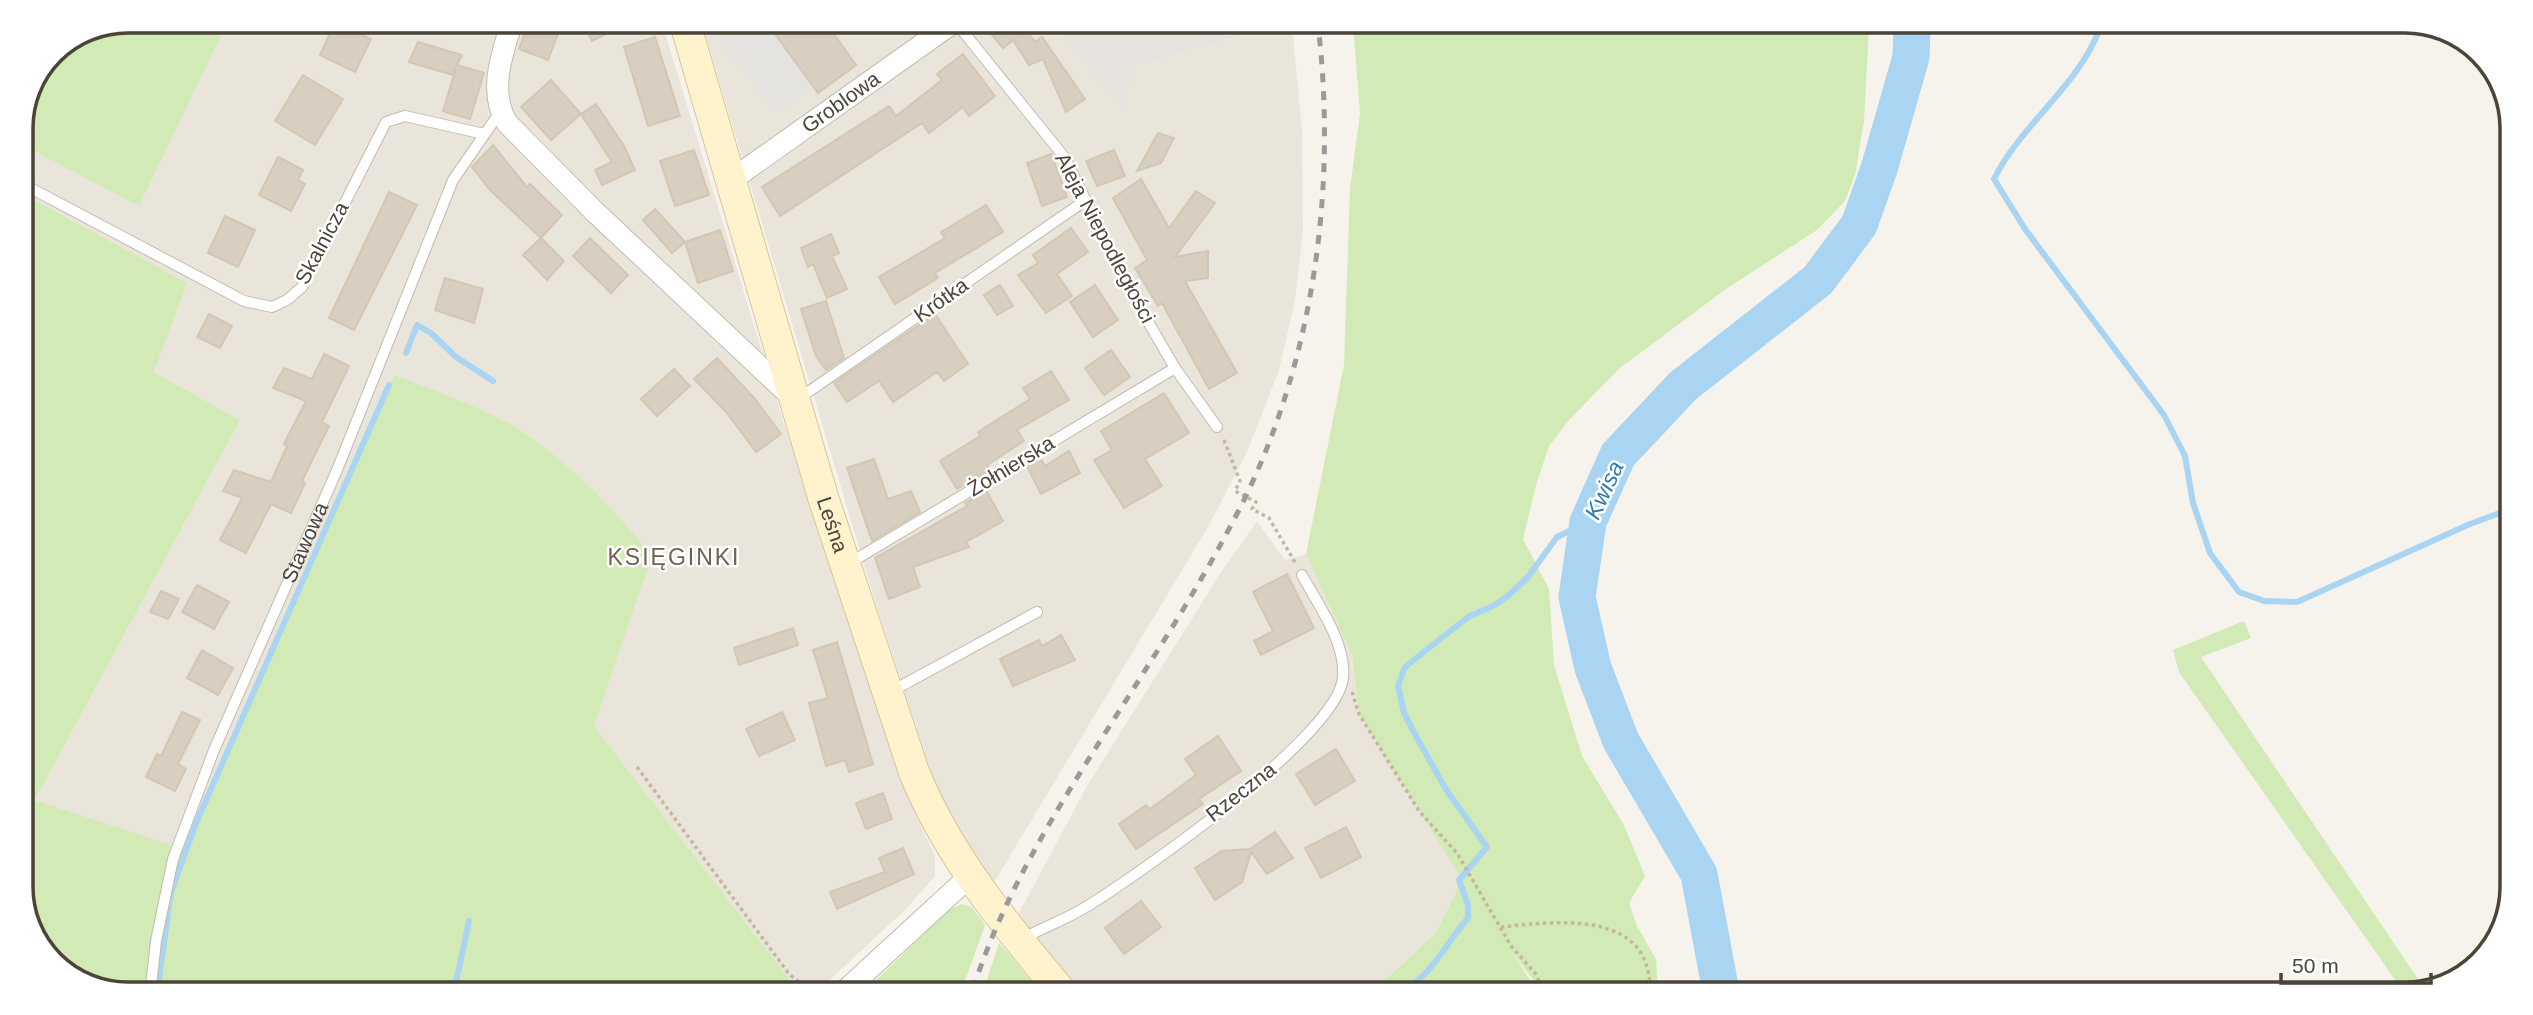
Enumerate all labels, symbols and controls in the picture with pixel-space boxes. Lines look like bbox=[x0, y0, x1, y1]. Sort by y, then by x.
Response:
street label: Groblowa bbox=[797, 66, 884, 137]
street label: Aleja Niepodległości bbox=[1051, 149, 1160, 327]
street label: Skalnicza bbox=[290, 197, 353, 288]
street label: Krótka bbox=[909, 273, 972, 326]
street label: Żołnierska bbox=[963, 431, 1058, 500]
water label: Kwisa bbox=[1579, 457, 1629, 523]
street label: Leśna bbox=[813, 494, 853, 556]
street label: Stawowa bbox=[277, 498, 332, 586]
district label: KSIĘGINKI bbox=[607, 544, 741, 570]
street label: Rzeczna bbox=[1201, 757, 1280, 826]
scale bar bbox=[2281, 942, 2432, 986]
text: 50 m bbox=[2292, 954, 2339, 977]

